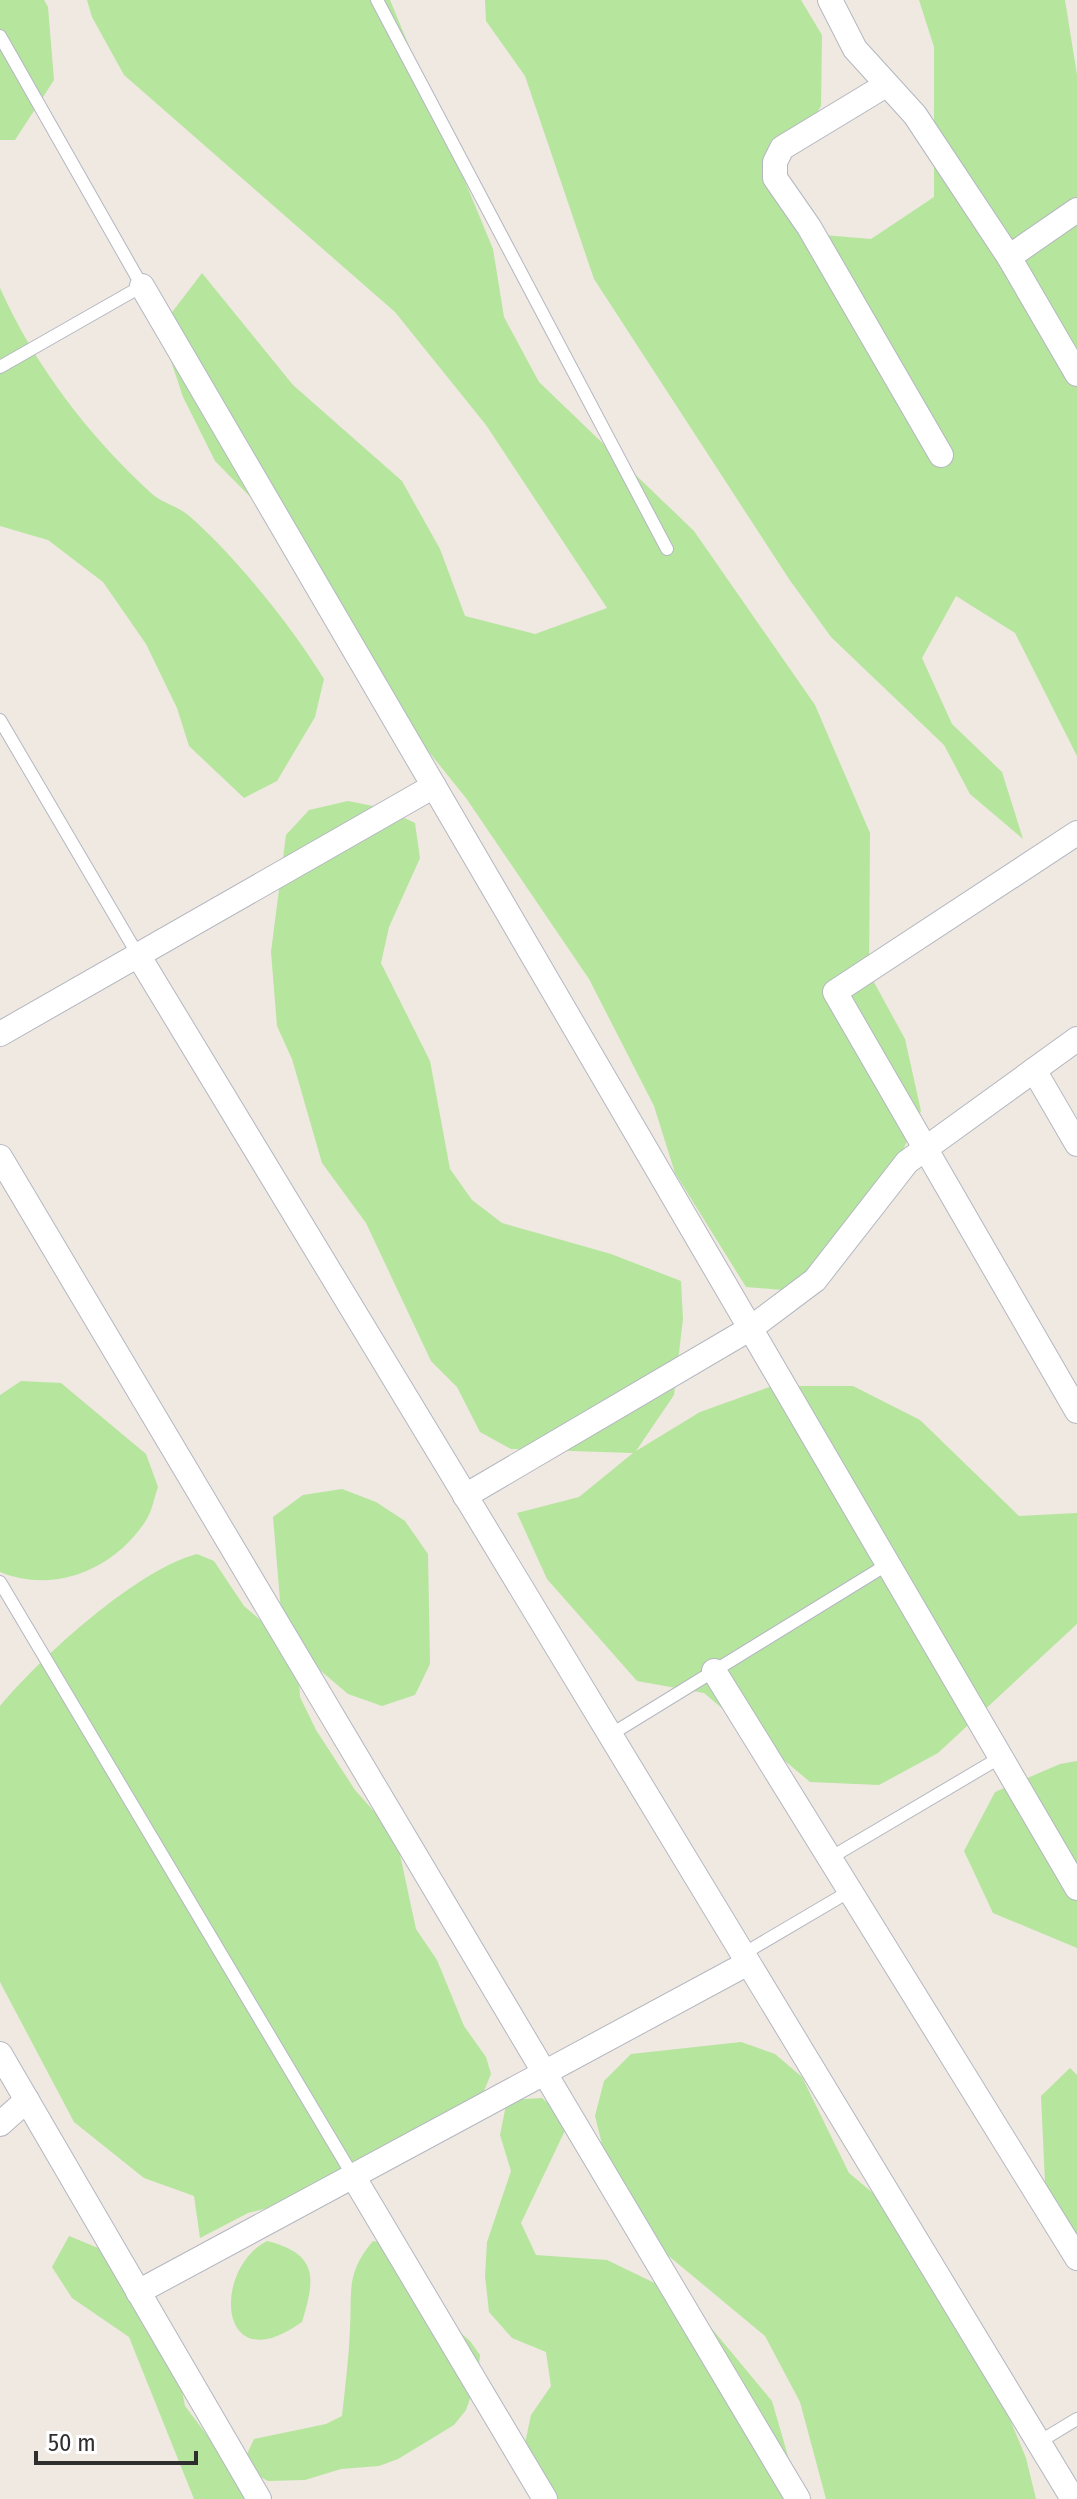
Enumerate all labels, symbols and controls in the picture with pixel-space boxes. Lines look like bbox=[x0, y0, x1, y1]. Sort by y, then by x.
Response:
scale bar bbox=[36, 2415, 196, 2465]
text: 50 m bbox=[48, 2429, 96, 2457]

